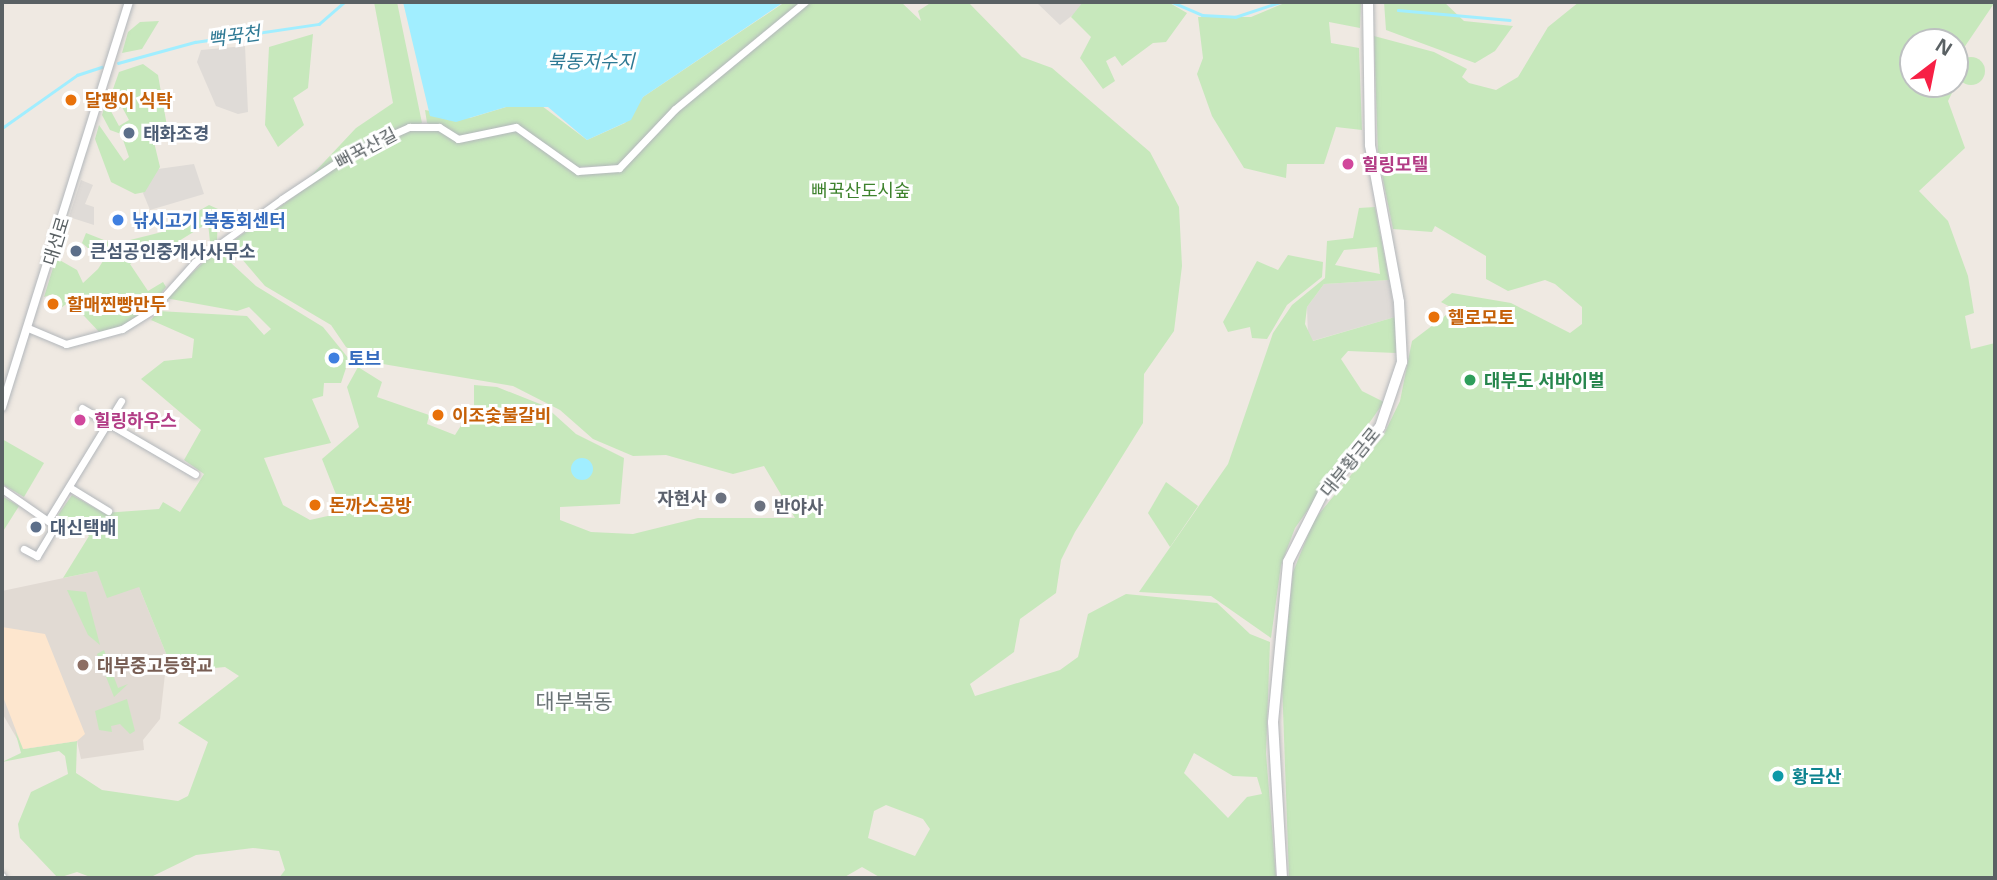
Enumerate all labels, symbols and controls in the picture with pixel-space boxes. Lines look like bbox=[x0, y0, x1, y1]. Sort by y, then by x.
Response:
water label: 뻑꾹천 bbox=[206, 22, 262, 52]
north arrow bbox=[1899, 28, 1969, 98]
text: N bbox=[1931, 32, 1958, 62]
water label: 북동저수지 bbox=[547, 51, 635, 73]
place label: 달팽이 식탁 bbox=[85, 89, 172, 111]
marker: 달팽이 식탁 bbox=[63, 92, 79, 108]
place label: 태화조경 bbox=[143, 122, 209, 144]
street label: 뻐꾹산길 bbox=[332, 123, 400, 173]
marker: 태화조경 bbox=[121, 125, 137, 141]
place label: 힐링모텔 bbox=[1362, 153, 1428, 175]
marker: 힐링모텔 bbox=[1340, 156, 1356, 172]
park label: 뻐꾹산도시숲 bbox=[811, 179, 911, 201]
place label: 낚시고기 북동회센터 bbox=[132, 209, 286, 231]
marker: 낚시고기 북동회센터 bbox=[110, 212, 126, 228]
street label: 대선로 bbox=[38, 214, 74, 268]
place label: 큰섬공인중개사사무소 bbox=[90, 240, 256, 262]
marker: 큰섬공인중개사사무소 bbox=[68, 243, 84, 259]
place label: 할매찐빵만두 bbox=[67, 293, 166, 315]
marker: 할매찐빵만두 bbox=[45, 296, 61, 312]
place label: 헬로모토 bbox=[1448, 306, 1514, 328]
marker: 헬로모토 bbox=[1426, 309, 1442, 325]
place label: 토브 bbox=[348, 347, 381, 369]
marker: 토브 bbox=[326, 350, 342, 366]
place label: 대부도 서바이벌 bbox=[1484, 369, 1605, 391]
marker: 대부도 서바이벌 bbox=[1462, 372, 1478, 388]
place label: 이조숯불갈비 bbox=[452, 404, 551, 426]
marker: 이조숯불갈비 bbox=[430, 407, 446, 423]
place label: 힐링하우스 bbox=[94, 409, 177, 431]
marker: 힐링하우스 bbox=[72, 412, 88, 428]
street label: 대부황금로 bbox=[1316, 423, 1384, 501]
place label: 자현사 bbox=[657, 487, 707, 509]
marker: 자현사 bbox=[713, 490, 729, 506]
place label: 돈까스공방 bbox=[329, 494, 412, 516]
place label: 반야사 bbox=[774, 495, 824, 517]
marker: 돈까스공방 bbox=[307, 497, 323, 513]
marker: 반야사 bbox=[752, 498, 768, 514]
place label: 대신택배 bbox=[50, 516, 116, 538]
marker: 대신택배 bbox=[28, 519, 44, 535]
place label: 대부중고등학교 bbox=[97, 654, 213, 676]
marker: 대부중고등학교 bbox=[75, 657, 91, 673]
district label: 대부북동 bbox=[535, 688, 613, 714]
place label: 황금산 bbox=[1792, 765, 1842, 787]
marker: 황금산 bbox=[1770, 768, 1786, 784]

